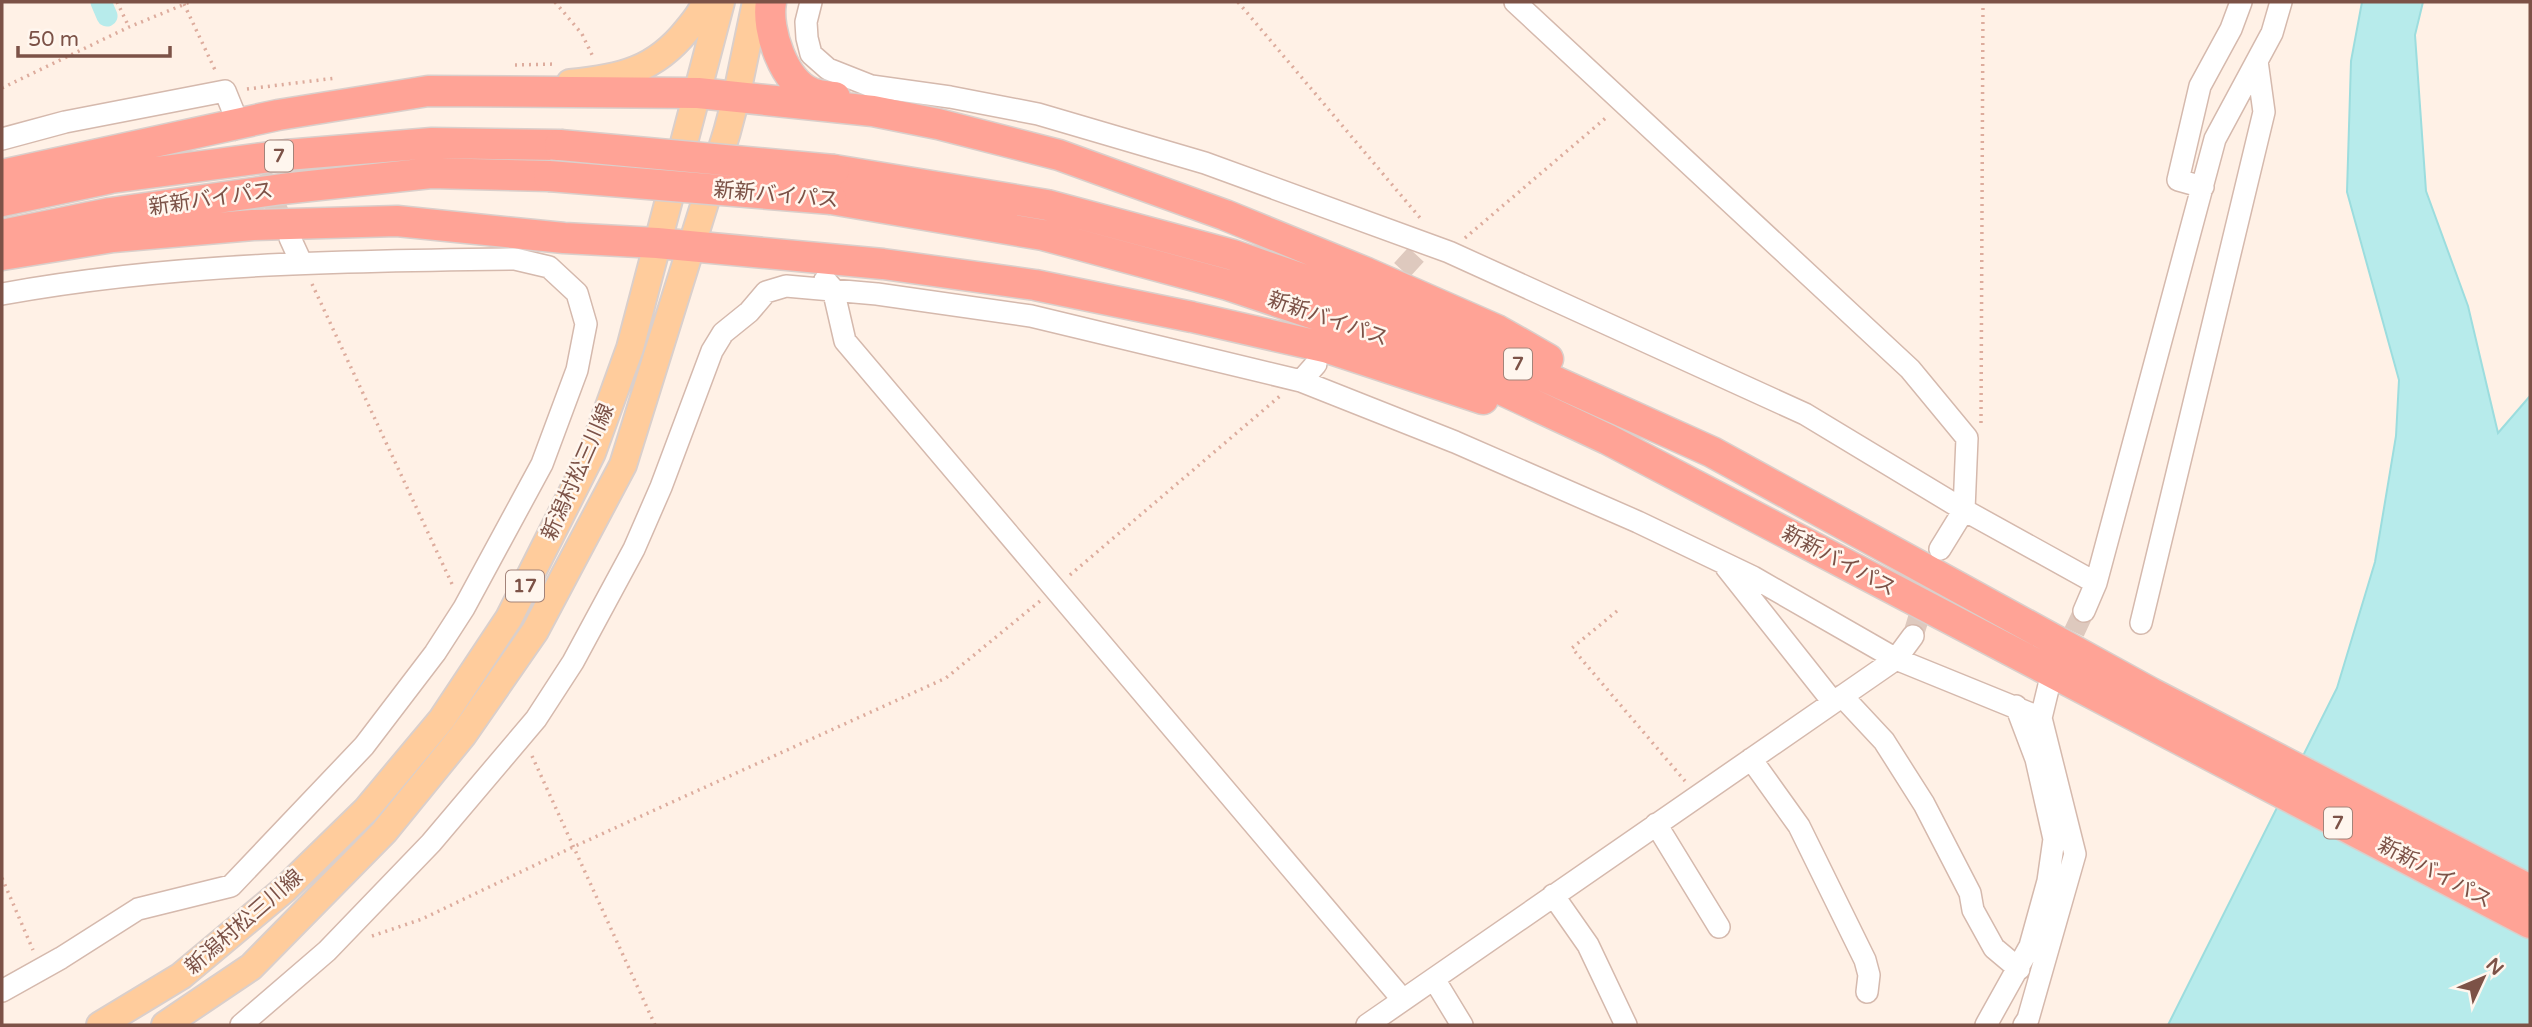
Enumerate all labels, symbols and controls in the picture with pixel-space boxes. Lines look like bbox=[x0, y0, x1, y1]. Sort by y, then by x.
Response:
scale bar bbox=[18, 14, 170, 58]
text: 50 m bbox=[28, 27, 79, 52]
road number: 7 bbox=[265, 140, 293, 172]
street label: 新新バイパス bbox=[712, 177, 840, 213]
street label: 新新バイパス bbox=[147, 178, 275, 220]
street label: 新新バイパス bbox=[1265, 287, 1391, 351]
road number: 7 bbox=[1504, 348, 1532, 380]
street label: 新潟村松三川線 bbox=[537, 400, 619, 544]
street label: 新新バイパス bbox=[1778, 520, 1900, 602]
road number: 17 bbox=[506, 570, 544, 601]
road number: 7 bbox=[2324, 808, 2352, 838]
street label: 新新バイパス bbox=[2374, 832, 2496, 914]
street label: 新潟村松三川線 bbox=[180, 864, 308, 980]
north arrow bbox=[2448, 943, 2518, 1013]
text: N bbox=[2481, 954, 2508, 980]

